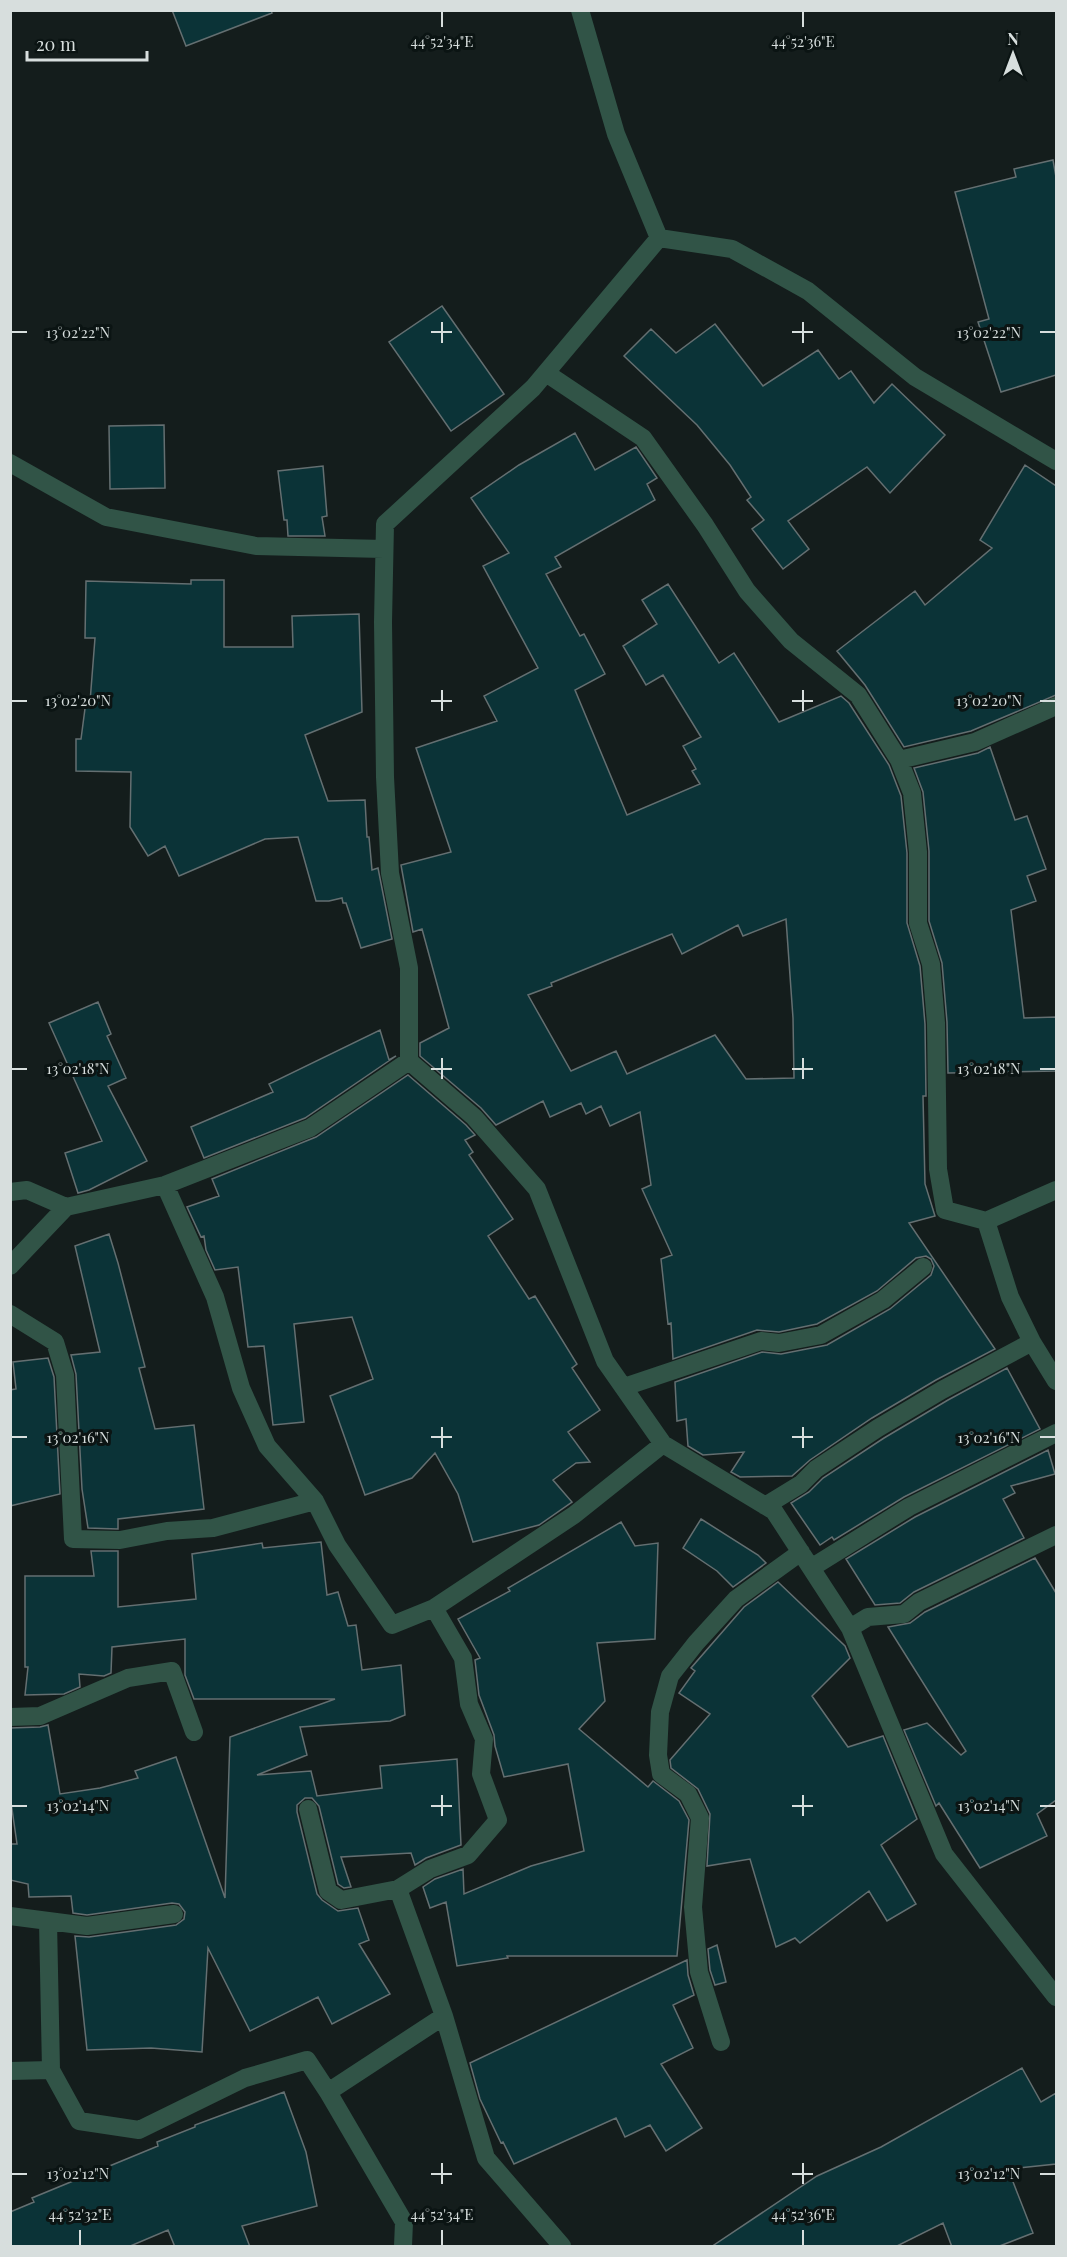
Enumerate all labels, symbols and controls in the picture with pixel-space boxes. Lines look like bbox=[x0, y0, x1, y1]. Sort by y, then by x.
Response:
scale bar bbox=[27, 24, 147, 62]
north arrow bbox=[983, 24, 1043, 84]
text: N bbox=[1007, 28, 1019, 49]
text: 44°52'34"E bbox=[411, 31, 473, 51]
text: 44°52'36"E bbox=[771, 31, 835, 51]
text: 20 m bbox=[36, 32, 76, 56]
text: 13°02'22"N bbox=[46, 322, 111, 342]
text: 13°02'22"N bbox=[957, 322, 1022, 342]
text: 13°02'20"N bbox=[45, 690, 111, 710]
text: 13°02'20"N bbox=[956, 690, 1022, 710]
text: 13°02'18"N bbox=[46, 1058, 110, 1078]
text: 13°02'18"N bbox=[957, 1058, 1021, 1078]
text: 13°02'16"N bbox=[46, 1427, 110, 1447]
text: 13°02'16"N bbox=[957, 1427, 1021, 1447]
text: 13°02'14"N bbox=[47, 1795, 110, 1815]
text: 13°02'14"N bbox=[958, 1795, 1021, 1815]
text: 13°02'12"N bbox=[47, 2163, 110, 2183]
text: 13°02'12"N bbox=[958, 2163, 1021, 2183]
text: 44°52'32"E bbox=[49, 2204, 111, 2224]
text: 44°52'34"E bbox=[411, 2204, 473, 2224]
text: 44°52'36"E bbox=[771, 2204, 835, 2224]

